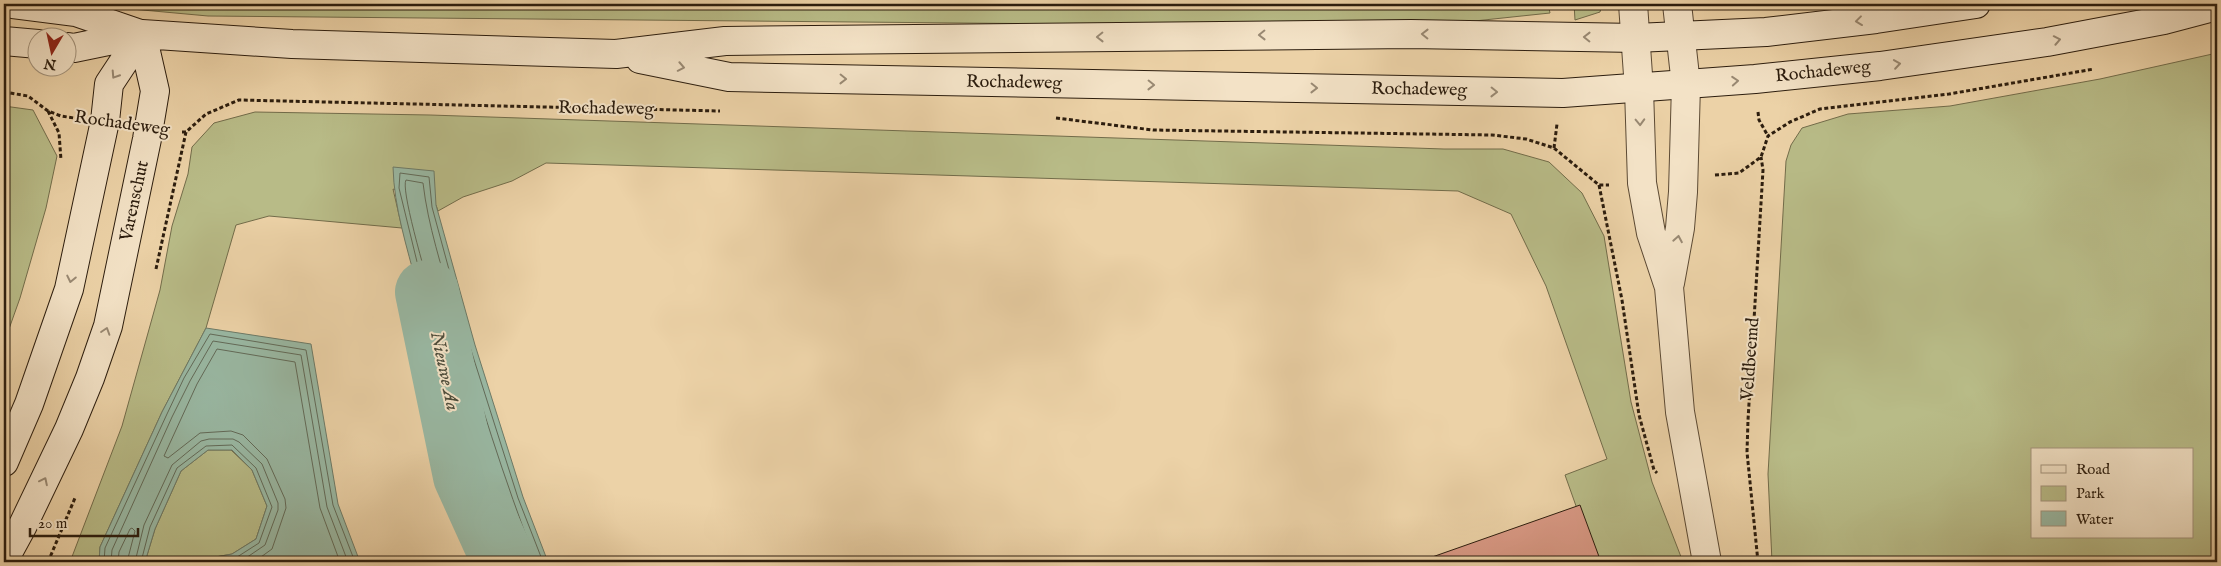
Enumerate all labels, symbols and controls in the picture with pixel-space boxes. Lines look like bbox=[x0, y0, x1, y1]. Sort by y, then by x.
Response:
one-way arrow bbox=[1854, 15, 1862, 26]
north arrow bbox=[28, 28, 78, 78]
one-way arrow bbox=[1421, 29, 1428, 39]
one-way arrow bbox=[1258, 30, 1266, 40]
one-way arrow bbox=[1096, 32, 1104, 42]
one-way arrow bbox=[1583, 32, 1591, 42]
one-way arrow bbox=[2053, 36, 2062, 46]
text: N bbox=[43, 54, 59, 74]
street label: Rochadeweg bbox=[1774, 56, 1872, 88]
one-way arrow bbox=[1893, 59, 1901, 70]
one-way arrow bbox=[677, 61, 685, 72]
one-way arrow bbox=[112, 69, 121, 79]
street label: Rochadeweg bbox=[966, 71, 1062, 95]
one-way arrow bbox=[839, 74, 847, 84]
one-way arrow bbox=[1731, 76, 1739, 87]
street label: Rochadeweg bbox=[1371, 78, 1467, 102]
one-way arrow bbox=[1148, 80, 1156, 90]
one-way arrow bbox=[1310, 83, 1318, 93]
one-way arrow bbox=[1490, 86, 1498, 97]
street label: Rochadeweg bbox=[558, 97, 654, 121]
street label: Rochadeweg bbox=[73, 106, 171, 142]
one-way arrow bbox=[1635, 119, 1645, 127]
street label: Varenschut bbox=[115, 159, 155, 244]
one-way arrow bbox=[1672, 235, 1682, 243]
one-way arrow bbox=[67, 275, 77, 284]
street label: Veldbeemd bbox=[1737, 316, 1765, 402]
one-way arrow bbox=[100, 327, 110, 336]
water label: Nieuwe Aa bbox=[424, 329, 464, 413]
legend bbox=[2031, 448, 2194, 538]
text: Road bbox=[2076, 460, 2111, 479]
one-way arrow bbox=[38, 477, 48, 486]
text: Park bbox=[2076, 484, 2106, 503]
scale bar bbox=[30, 506, 138, 538]
text: Water bbox=[2076, 510, 2114, 529]
text: 20 m bbox=[38, 514, 68, 533]

